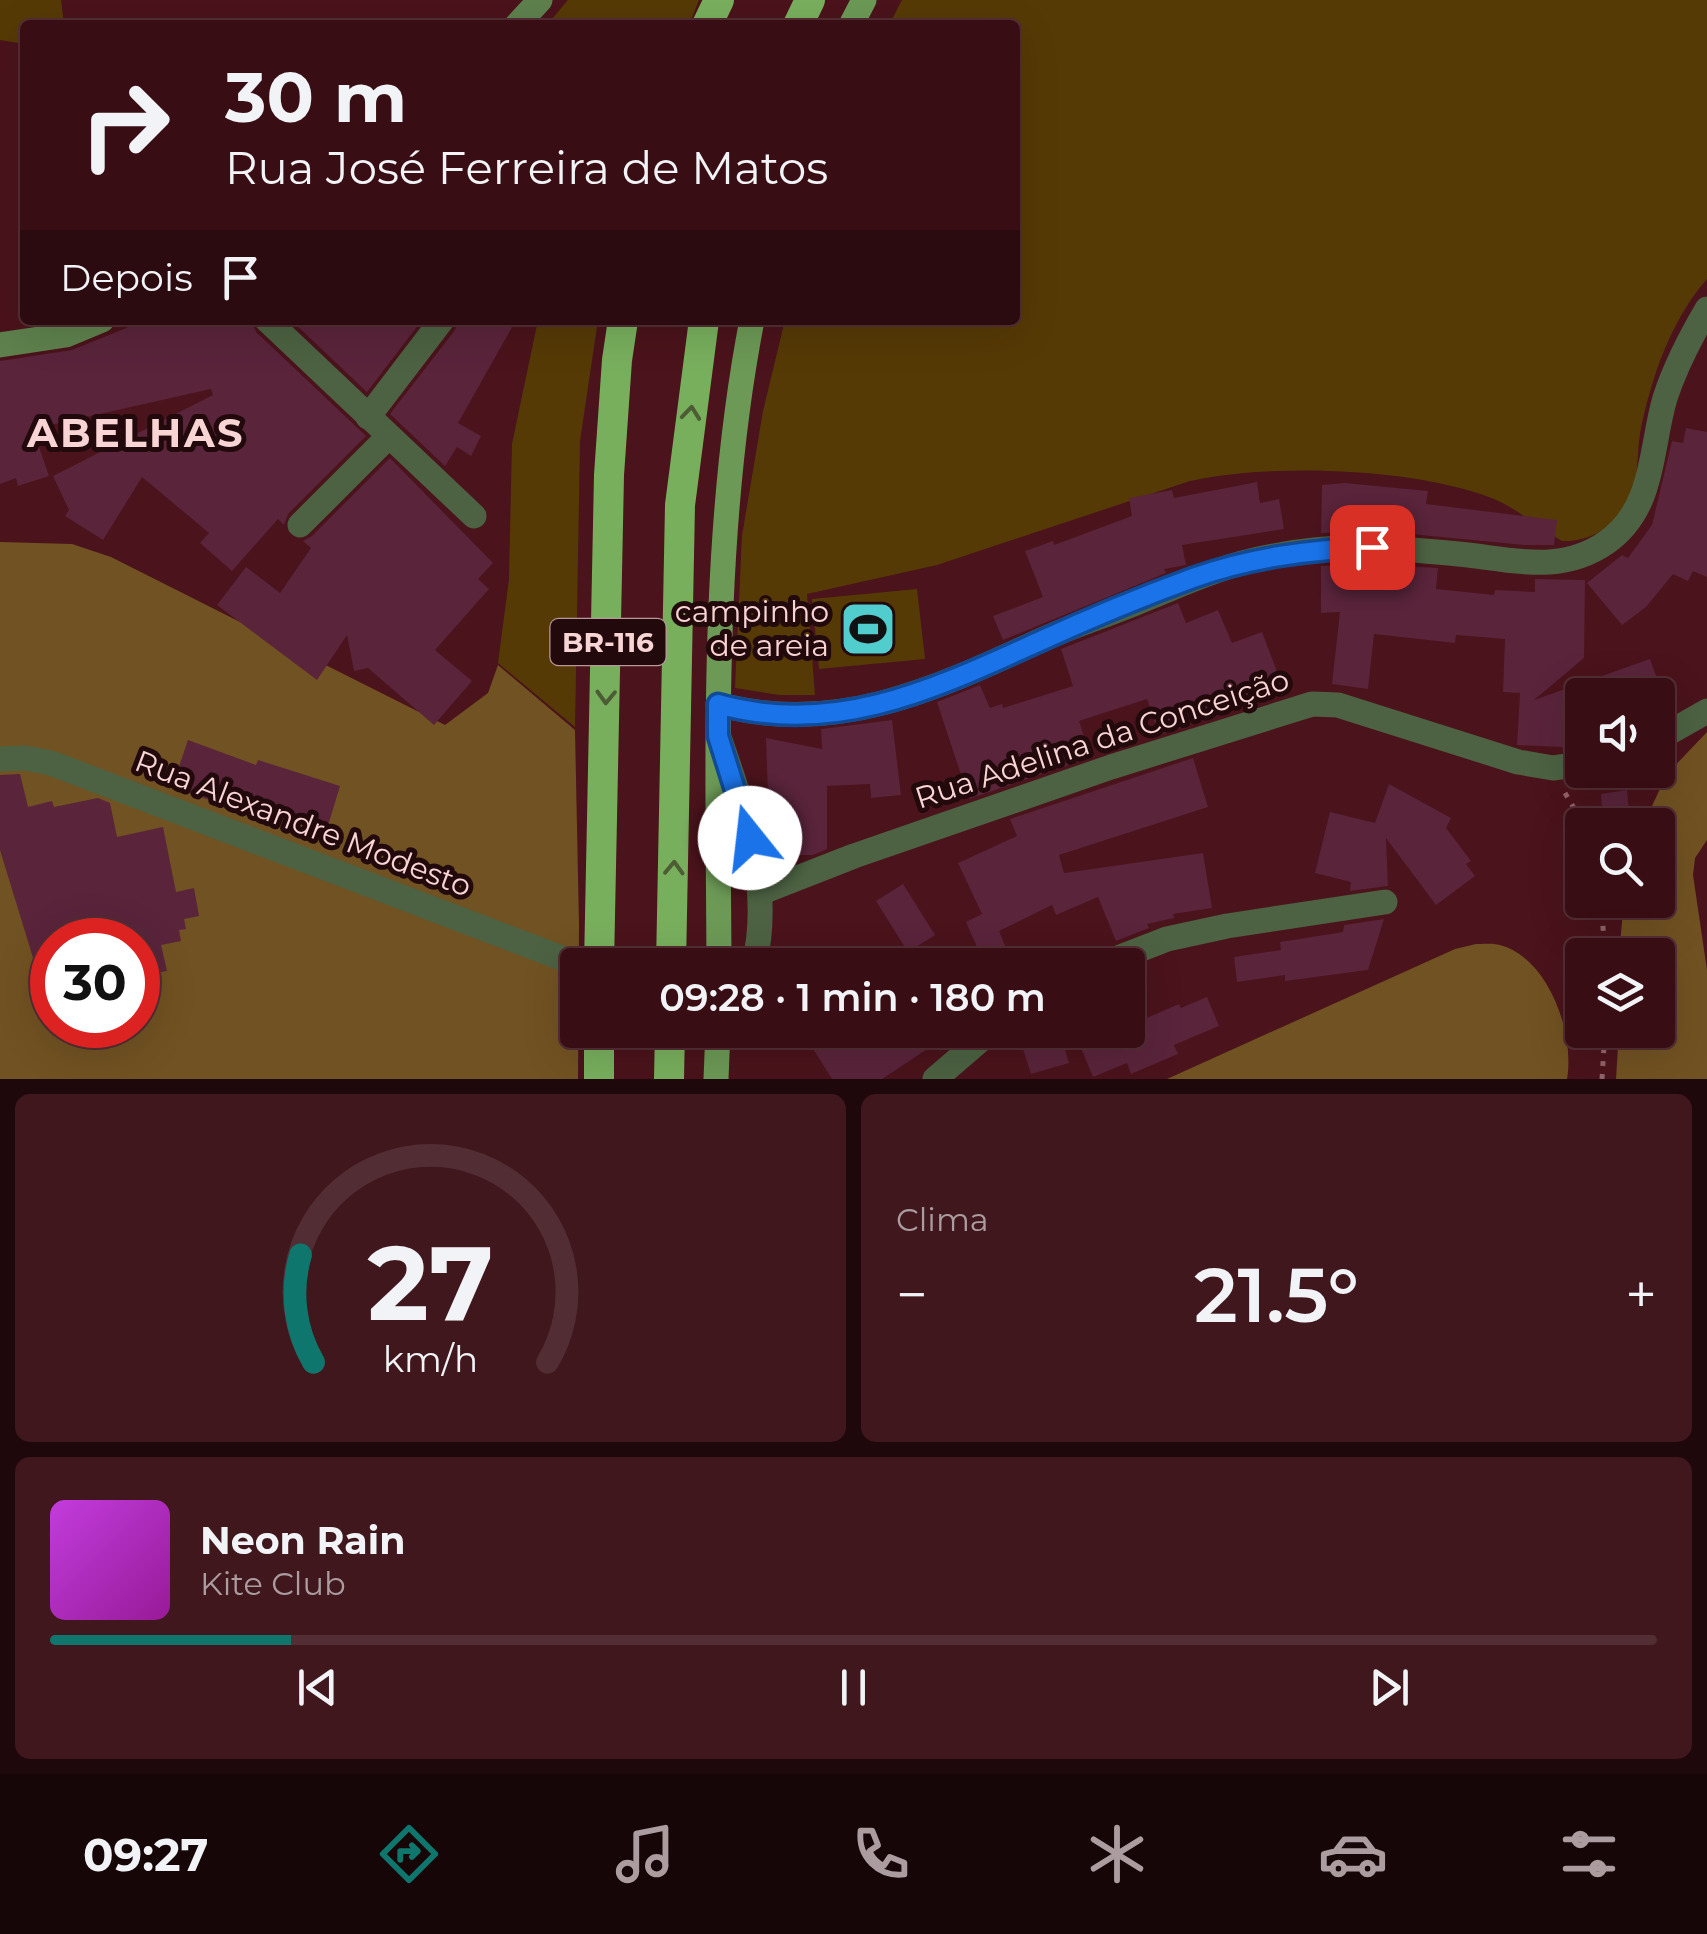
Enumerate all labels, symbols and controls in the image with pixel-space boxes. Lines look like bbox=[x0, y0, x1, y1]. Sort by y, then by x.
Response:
text: 30 m bbox=[225, 54, 407, 140]
icon: right bbox=[60, 60, 190, 190]
text: Rua José Ferreira de Matos bbox=[225, 140, 828, 195]
icon: arrive bbox=[213, 250, 268, 305]
text: Depois bbox=[60, 254, 193, 301]
one-way arrow bbox=[679, 404, 701, 420]
district label: ABELHAS bbox=[26, 408, 245, 457]
pin bbox=[1330, 505, 1415, 590]
icon: arrive bbox=[1345, 520, 1400, 575]
place label: campinho de areia bbox=[675, 593, 829, 664]
sports icon: campinho de areia bbox=[838, 599, 898, 659]
road number: BR-116 bbox=[550, 619, 666, 665]
street label: Rua Adelina da Conceição bbox=[910, 661, 1294, 817]
map controls bbox=[1565, 678, 1675, 1048]
button: sound bbox=[1565, 678, 1675, 788]
one-way arrow bbox=[596, 689, 617, 705]
street label: Rua Alexandre Modesto bbox=[130, 742, 477, 905]
position arrow bbox=[698, 786, 802, 890]
button: search bbox=[1565, 808, 1675, 918]
one-way arrow bbox=[664, 859, 685, 875]
speed limit sign: 30 bbox=[30, 918, 160, 1048]
button: layers bbox=[1565, 938, 1675, 1048]
text: 09:28 · 1 min · 180 m bbox=[659, 974, 1046, 1021]
text: Clima bbox=[896, 1200, 989, 1239]
text: 27 bbox=[368, 1219, 493, 1346]
text: 21.5° bbox=[1194, 1249, 1359, 1341]
text: − bbox=[896, 1261, 928, 1328]
text: + bbox=[1625, 1261, 1657, 1328]
text: km/h bbox=[383, 1337, 478, 1381]
text: Neon Rain bbox=[200, 1517, 405, 1564]
text: Kite Club bbox=[200, 1564, 346, 1603]
icon: previous bbox=[290, 1660, 345, 1715]
icon: pause bbox=[826, 1660, 881, 1715]
icon: next bbox=[1362, 1660, 1417, 1715]
icon: directions bbox=[374, 1819, 444, 1889]
icon: music bbox=[610, 1819, 680, 1889]
icon: phone bbox=[846, 1819, 916, 1889]
icon: climate bbox=[1082, 1819, 1152, 1889]
icon: car bbox=[1318, 1819, 1388, 1889]
icon: filters bbox=[1554, 1819, 1624, 1889]
text: 09:27 bbox=[83, 1827, 208, 1882]

